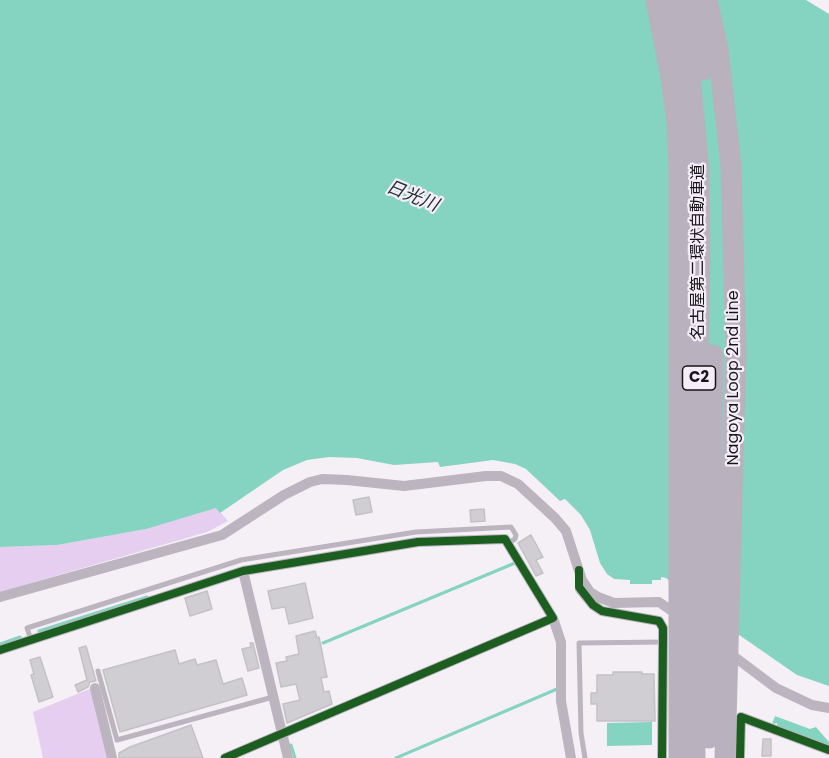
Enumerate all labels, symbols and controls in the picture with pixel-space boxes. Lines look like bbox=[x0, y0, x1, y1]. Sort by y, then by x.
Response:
street label: 名古屋第二環状自動車道 bbox=[689, 164, 709, 340]
water label: 日光川 bbox=[383, 177, 441, 217]
street label: Nagoya Loop 2nd Line bbox=[724, 290, 744, 466]
road number: C2 bbox=[682, 366, 716, 390]

